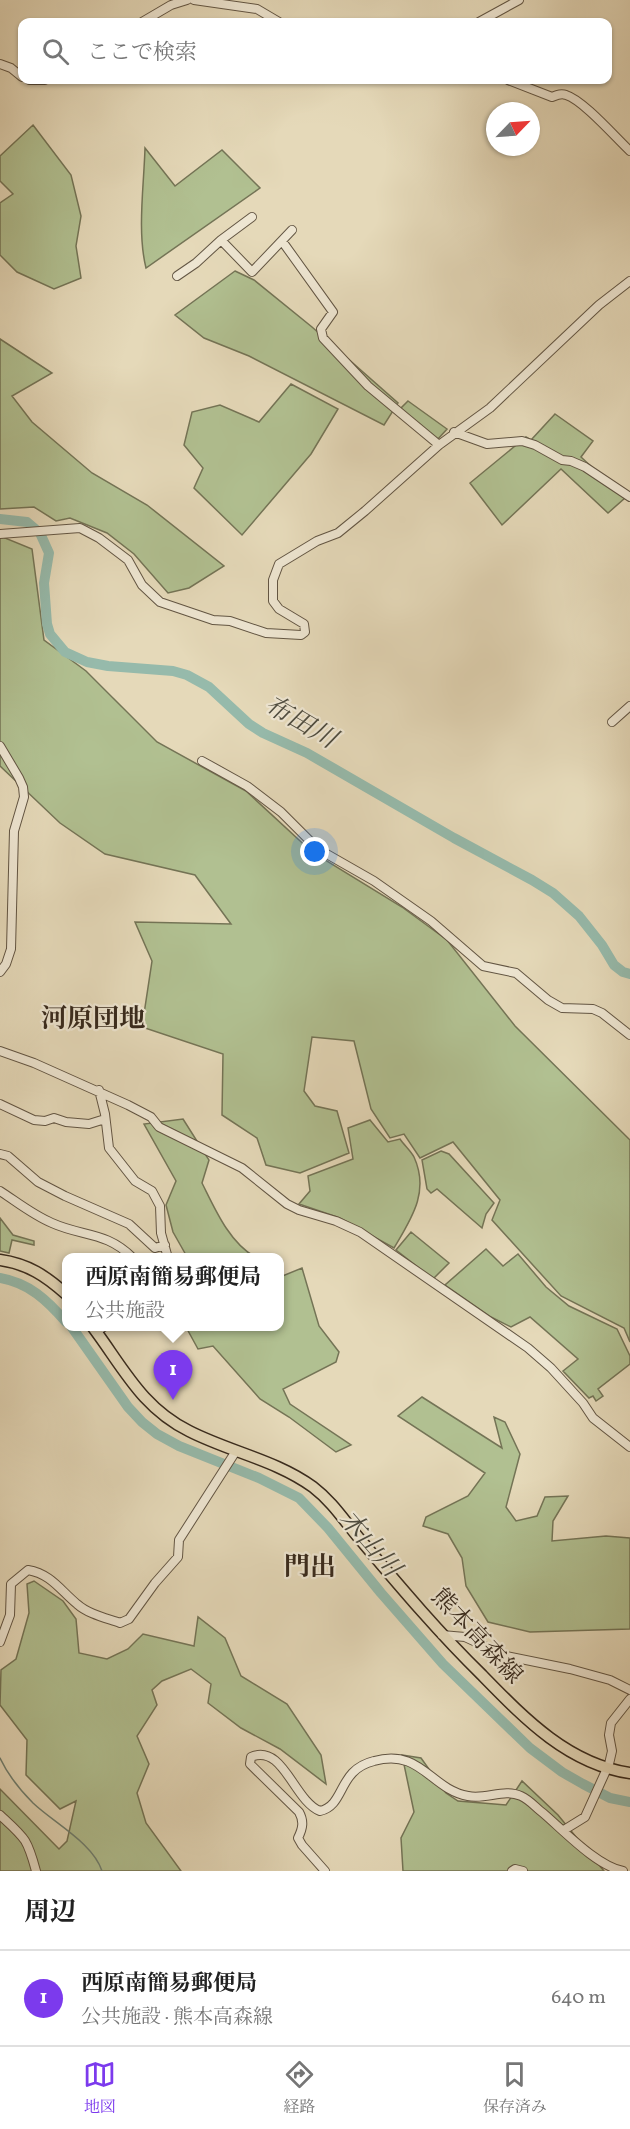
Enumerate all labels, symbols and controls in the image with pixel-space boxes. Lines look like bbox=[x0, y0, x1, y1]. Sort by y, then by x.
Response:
search box bbox=[18, 18, 612, 84]
icon: search bbox=[39, 35, 72, 68]
text: ここで検索 bbox=[87, 38, 197, 69]
north arrow bbox=[486, 102, 540, 156]
water label: 布田川 bbox=[257, 688, 345, 760]
your location bbox=[300, 837, 329, 866]
district label: 河原団地 bbox=[41, 1002, 145, 1038]
popup bbox=[62, 1253, 284, 1331]
text: 西原南簡易郵便局 bbox=[85, 1263, 261, 1294]
text: 公共施設 bbox=[85, 1298, 165, 1326]
pin: 1 bbox=[154, 1350, 192, 1400]
water label: 木山川 bbox=[330, 1503, 410, 1588]
district label: 門出 bbox=[284, 1550, 336, 1586]
street label: 熊本高森線 bbox=[423, 1582, 529, 1692]
text: 周辺 bbox=[24, 1895, 76, 1931]
text: 西原南簡易郵便局 bbox=[81, 1969, 257, 2000]
text: 1 bbox=[39, 1984, 48, 2012]
text: 640 m bbox=[551, 1984, 606, 2012]
text: 公共施設 · 熊本高森線 bbox=[81, 2004, 273, 2032]
tab: 地図 bbox=[83, 2058, 116, 2119]
tab: 経路 bbox=[283, 2058, 316, 2119]
tab: 保存済み bbox=[483, 2058, 547, 2119]

